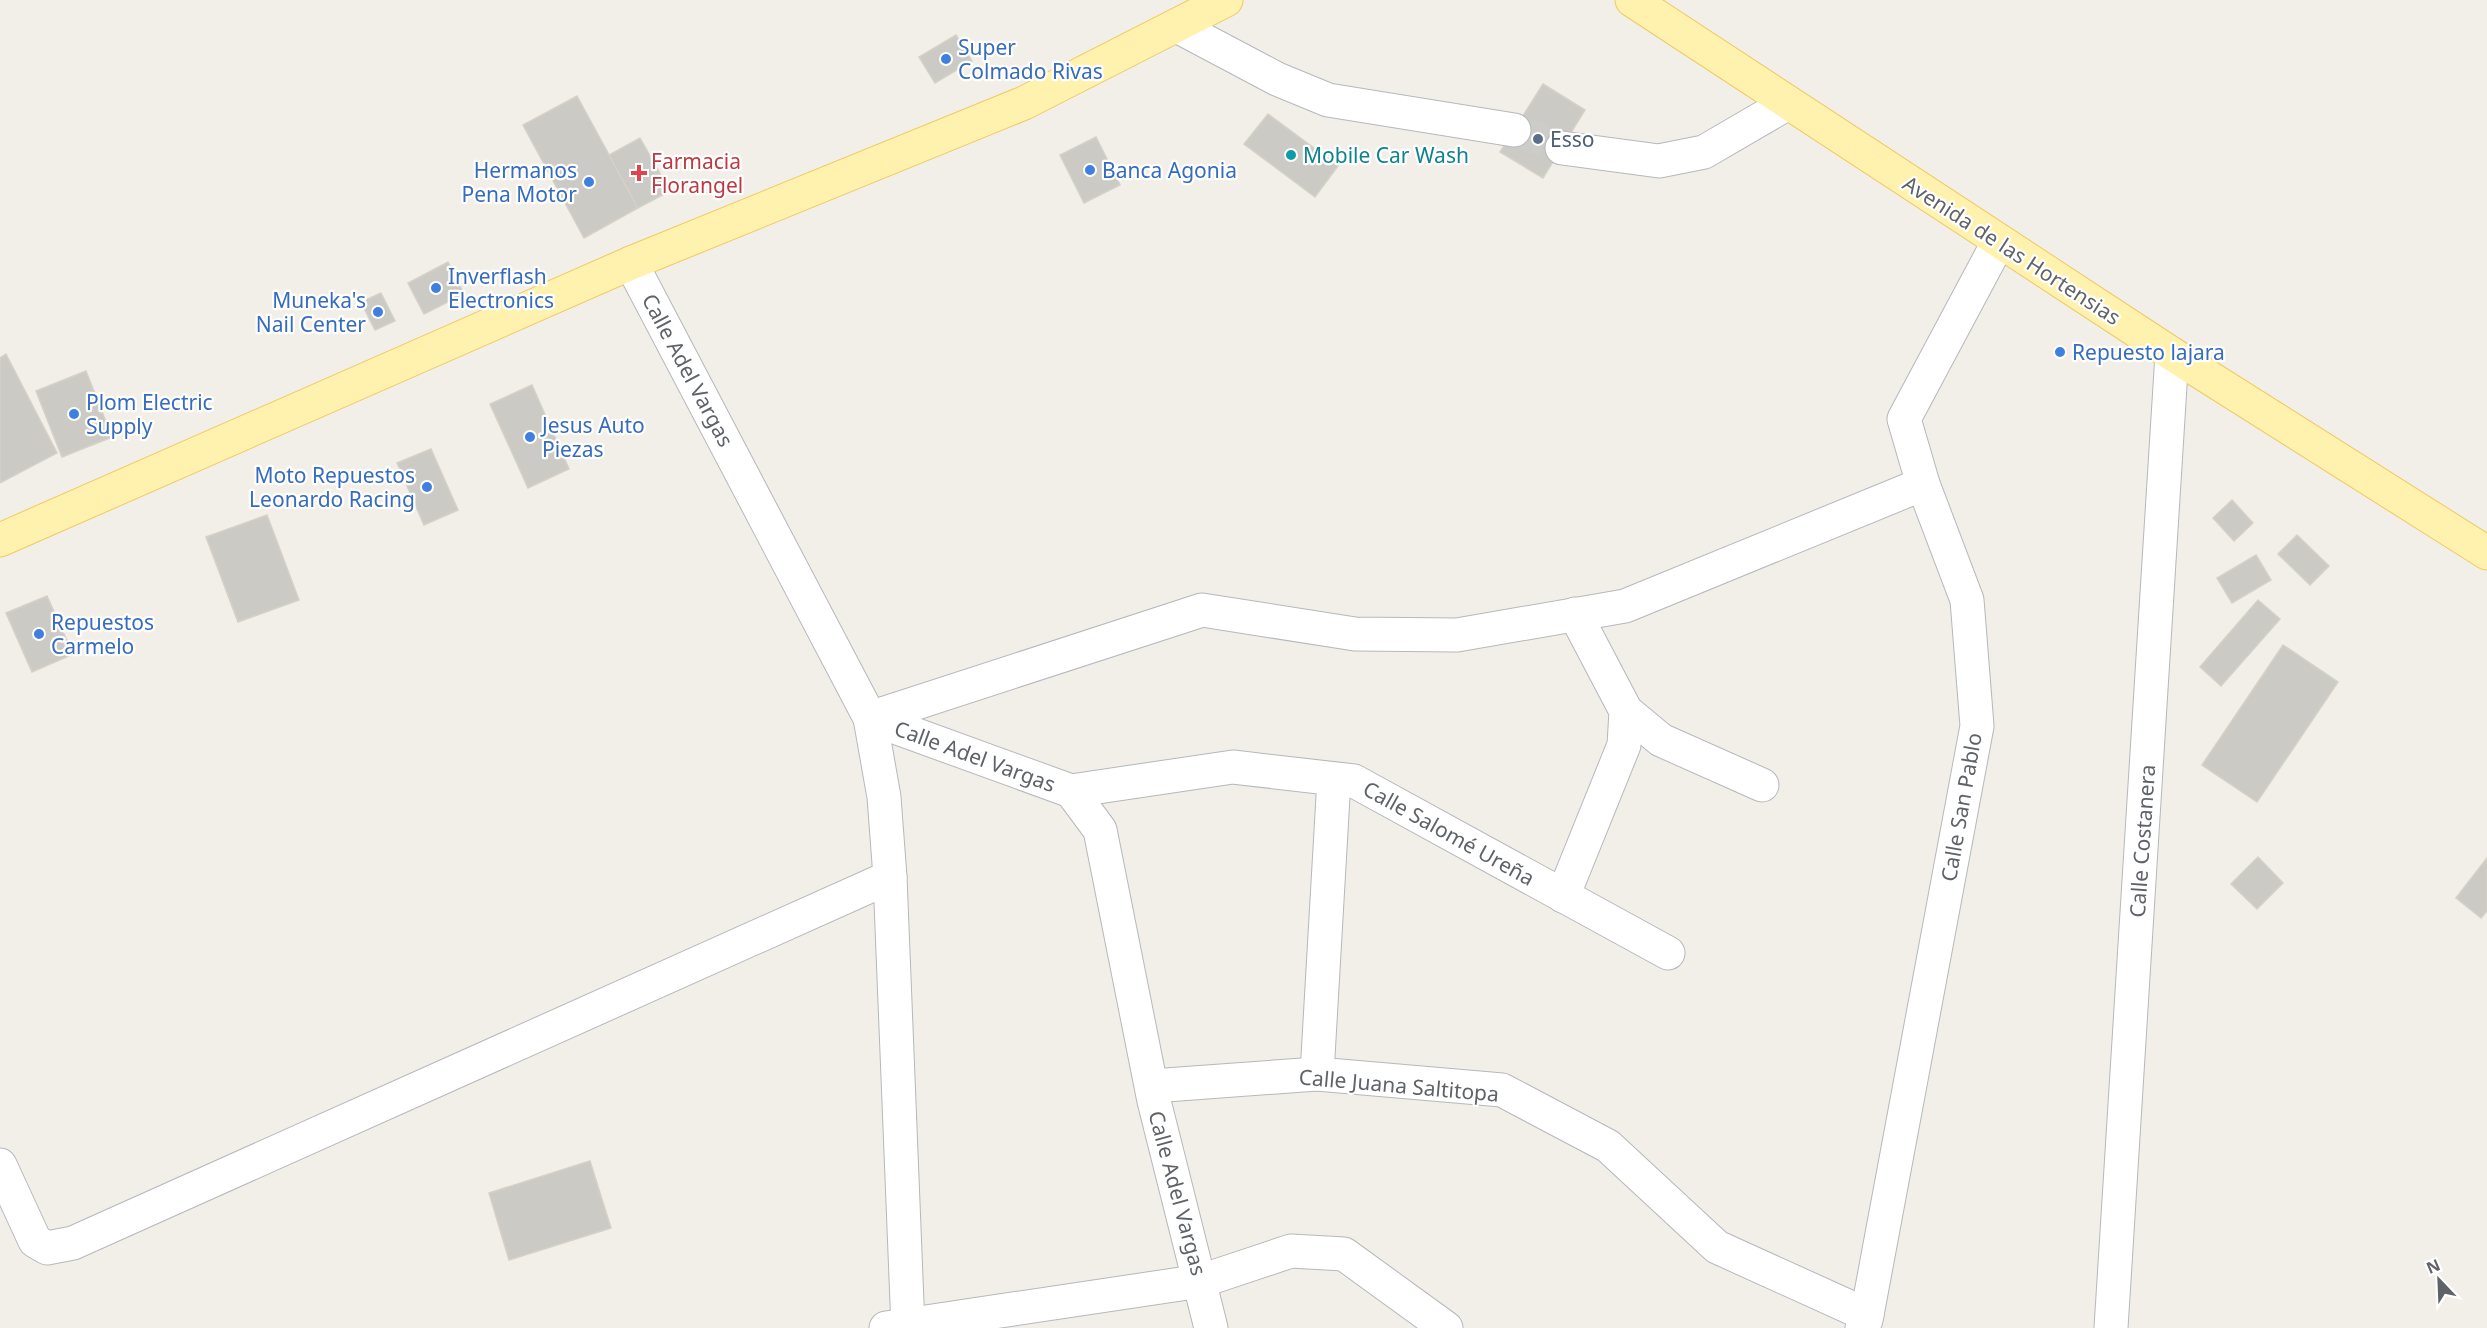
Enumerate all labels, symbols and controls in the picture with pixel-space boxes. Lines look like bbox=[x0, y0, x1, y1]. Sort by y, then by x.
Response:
place label: Super Colmado Rivas bbox=[958, 33, 1103, 85]
marker: Super Colmado Rivas bbox=[939, 52, 953, 66]
place label: Esso bbox=[1550, 125, 1595, 153]
marker: Esso bbox=[1531, 132, 1545, 146]
place label: Mobile Car Wash bbox=[1303, 141, 1469, 169]
place label: Farmacia Florangel bbox=[651, 147, 743, 199]
marker: Mobile Car Wash bbox=[1284, 148, 1298, 162]
place label: Hermanos Pena Motor bbox=[462, 156, 577, 208]
place label: Banca Agonia bbox=[1102, 156, 1237, 184]
marker: Banca Agonia bbox=[1083, 163, 1097, 177]
marker: Farmacia Florangel bbox=[632, 166, 646, 180]
street label: Avenida de las Hortensias bbox=[1898, 169, 2126, 331]
marker: Hermanos Pena Motor bbox=[582, 175, 596, 189]
place label: Inverflash Electronics bbox=[448, 262, 554, 314]
marker: Inverflash Electronics bbox=[429, 281, 443, 295]
place label: Muneka's Nail Center bbox=[256, 286, 366, 338]
street label: Calle Adel Vargas bbox=[636, 289, 740, 451]
marker: Muneka's Nail Center bbox=[371, 305, 385, 319]
place label: Repuesto lajara bbox=[2072, 338, 2225, 366]
marker: Repuesto lajara bbox=[2053, 345, 2067, 359]
place label: Plom Electric Supply bbox=[86, 388, 213, 440]
marker: Plom Electric Supply bbox=[67, 407, 81, 421]
place label: Jesus Auto Piezas bbox=[540, 411, 645, 463]
marker: Jesus Auto Piezas bbox=[523, 430, 537, 444]
place label: Moto Repuestos Leonardo Racing bbox=[249, 461, 415, 513]
marker: Moto Repuestos Leonardo Racing bbox=[420, 480, 434, 494]
place label: Repuestos Carmelo bbox=[51, 608, 154, 660]
marker: Repuestos Carmelo bbox=[32, 627, 46, 641]
street label: Calle Adel Vargas bbox=[891, 714, 1059, 798]
street label: Calle San Pablo bbox=[1934, 730, 1988, 884]
street label: Calle Costanera bbox=[2123, 763, 2161, 919]
street label: Calle Salomé Ureña bbox=[1358, 774, 1540, 892]
street label: Calle Juana Saltitopa bbox=[1298, 1062, 1500, 1108]
street label: Calle Adel Vargas bbox=[1143, 1108, 1213, 1278]
north arrow bbox=[2409, 1250, 2469, 1310]
text: N bbox=[2423, 1254, 2443, 1279]

